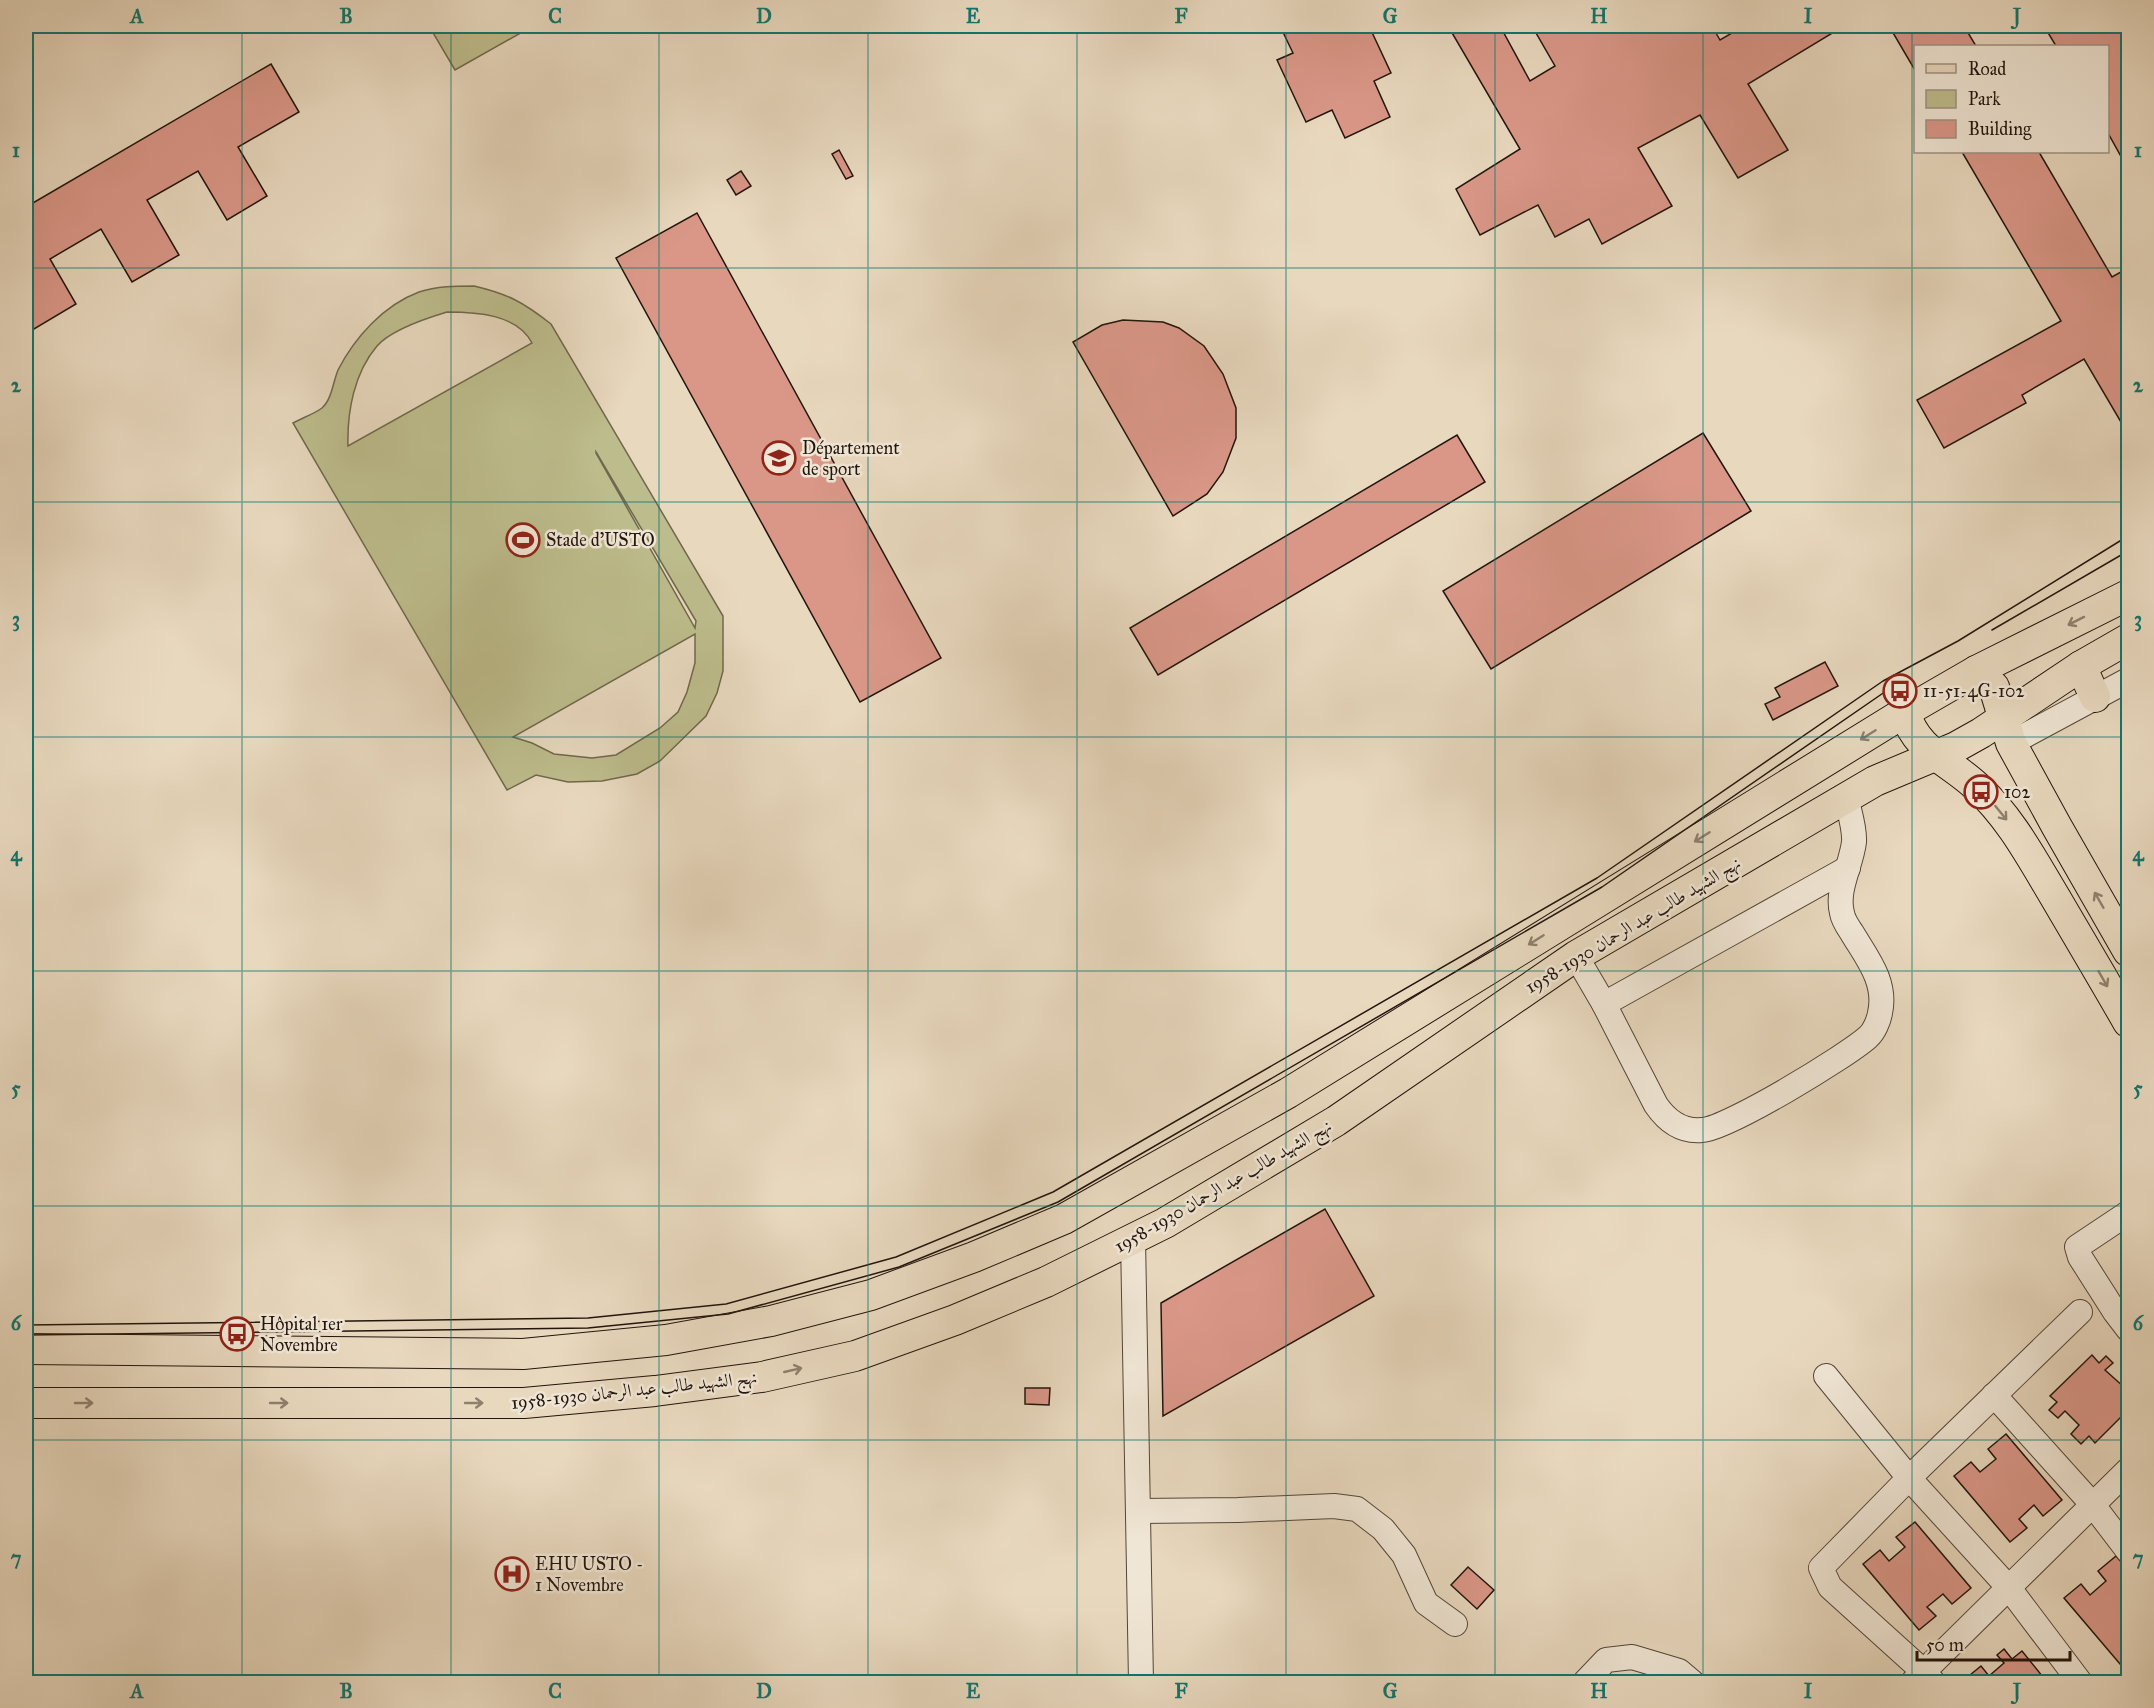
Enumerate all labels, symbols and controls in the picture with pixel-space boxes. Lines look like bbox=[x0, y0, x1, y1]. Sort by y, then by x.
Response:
text: A bbox=[128, 4, 144, 28]
text: B bbox=[339, 4, 353, 28]
text: C bbox=[548, 4, 562, 28]
text: D bbox=[756, 4, 772, 28]
text: E bbox=[966, 4, 981, 28]
text: F bbox=[1174, 4, 1188, 28]
text: G bbox=[1383, 4, 1398, 28]
text: H bbox=[1590, 4, 1608, 28]
text: I bbox=[1804, 4, 1813, 28]
text: J bbox=[2010, 4, 2022, 30]
legend bbox=[1914, 45, 2109, 153]
text: Road bbox=[1968, 58, 2006, 80]
text: Park bbox=[1968, 88, 2001, 110]
text: Building bbox=[1968, 118, 2032, 141]
text: 1 bbox=[12, 138, 20, 162]
text: 1 bbox=[2134, 138, 2142, 162]
text: 2 bbox=[11, 373, 22, 397]
text: 2 bbox=[2133, 373, 2144, 397]
place label: Département de sport bbox=[802, 437, 900, 480]
school or university icon: Département de sport bbox=[761, 440, 797, 476]
sports icon: Stade d'USTO bbox=[505, 522, 541, 558]
place label: Stade d'USTO bbox=[546, 529, 655, 551]
text: 3 bbox=[12, 607, 20, 632]
text: 3 bbox=[2134, 607, 2142, 632]
one-way arrow bbox=[2068, 616, 2086, 628]
bus stop icon: 11-51-4G-102 bbox=[1882, 673, 1918, 709]
place label: 11-51-4G-102 bbox=[1923, 680, 2025, 702]
one-way arrow bbox=[1860, 729, 1877, 741]
bus stop icon: 102 bbox=[1963, 774, 1999, 810]
place label: 102 bbox=[2004, 781, 2031, 803]
one-way arrow bbox=[1995, 805, 2008, 821]
one-way arrow bbox=[1694, 832, 1711, 844]
text: 4 bbox=[10, 842, 22, 867]
text: 4 bbox=[2132, 842, 2144, 867]
street label: نهج الشهيد طالب عبد الرحمان 1930-1958 bbox=[1521, 852, 1747, 1002]
one-way arrow bbox=[2093, 892, 2104, 910]
one-way arrow bbox=[1528, 933, 1545, 946]
one-way arrow bbox=[2098, 970, 2110, 987]
text: 5 bbox=[11, 1076, 21, 1100]
text: 5 bbox=[2133, 1076, 2143, 1100]
street label: نهج الشهيد طالب عبد الرحمان 1930-1958 bbox=[1110, 1115, 1338, 1262]
text: 6 bbox=[11, 1311, 23, 1335]
text: 6 bbox=[2133, 1311, 2145, 1335]
place label: Hôpital 1er Novembre bbox=[260, 1313, 343, 1356]
bus stop icon: Hôpital 1er Novembre bbox=[219, 1316, 255, 1352]
one-way arrow bbox=[783, 1364, 802, 1375]
street label: نهج الشهيد طالب عبد الرحمان 1930-1958 bbox=[510, 1366, 759, 1419]
one-way arrow bbox=[73, 1397, 93, 1409]
one-way arrow bbox=[268, 1397, 288, 1409]
one-way arrow bbox=[463, 1397, 483, 1409]
text: 7 bbox=[11, 1546, 22, 1570]
text: 7 bbox=[2133, 1546, 2144, 1570]
place label: EHU USTO - 1 Novembre bbox=[535, 1553, 643, 1596]
hospital icon: EHU USTO - 1 Novembre bbox=[494, 1556, 530, 1592]
scale bar bbox=[1917, 1624, 2070, 1662]
text: 50 m bbox=[1926, 1634, 1964, 1656]
text: A bbox=[128, 1679, 144, 1703]
text: B bbox=[339, 1679, 353, 1703]
text: C bbox=[548, 1679, 562, 1703]
text: D bbox=[756, 1679, 772, 1703]
text: E bbox=[966, 1679, 981, 1703]
text: F bbox=[1174, 1679, 1188, 1703]
text: G bbox=[1383, 1679, 1398, 1703]
text: H bbox=[1590, 1679, 1608, 1703]
text: I bbox=[1804, 1679, 1813, 1703]
text: J bbox=[2010, 1679, 2022, 1705]

